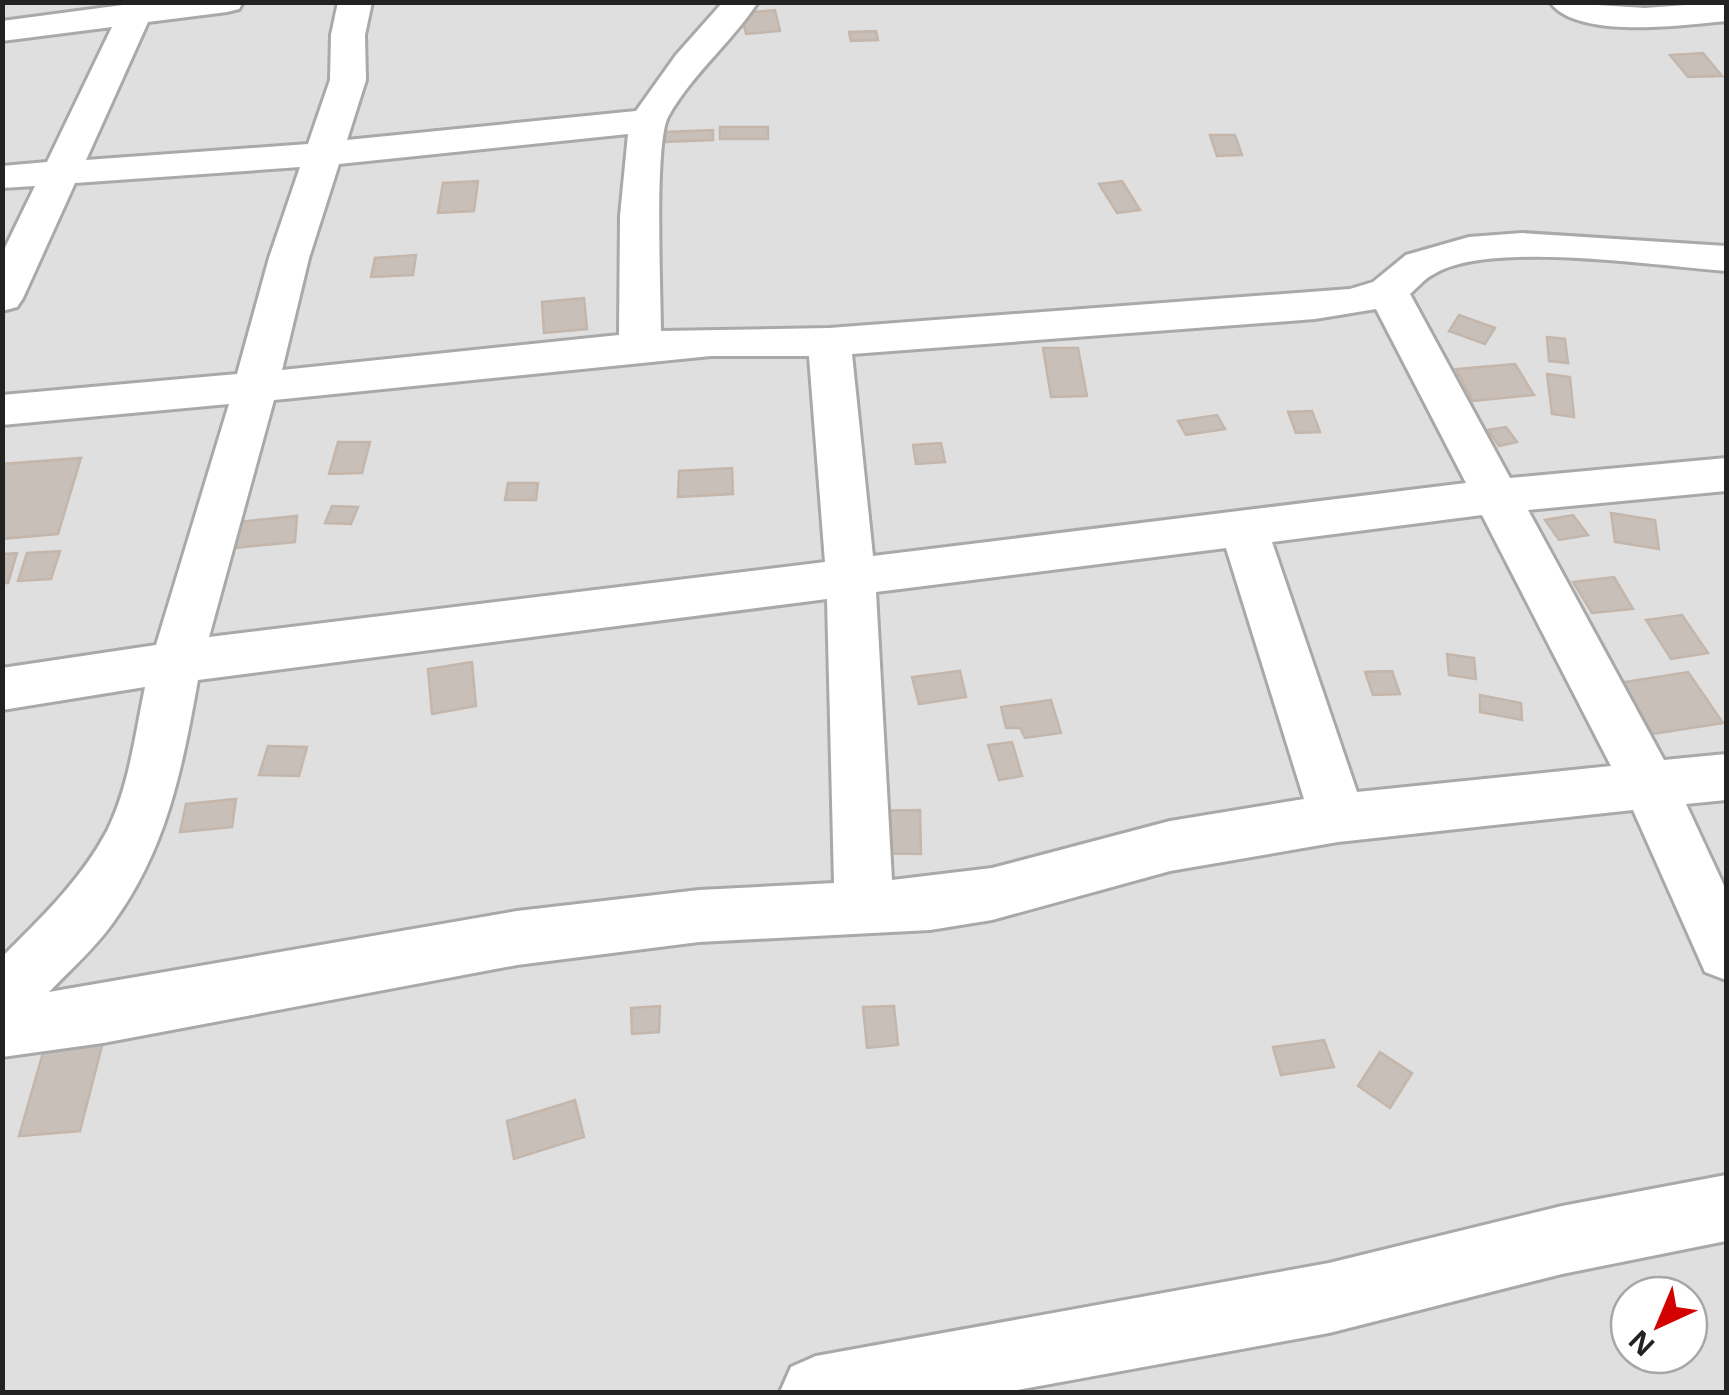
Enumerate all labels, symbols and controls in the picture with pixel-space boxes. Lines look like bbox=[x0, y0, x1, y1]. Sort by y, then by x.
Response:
north arrow bbox=[1609, 1275, 1709, 1375]
text: N bbox=[1620, 1322, 1662, 1365]

